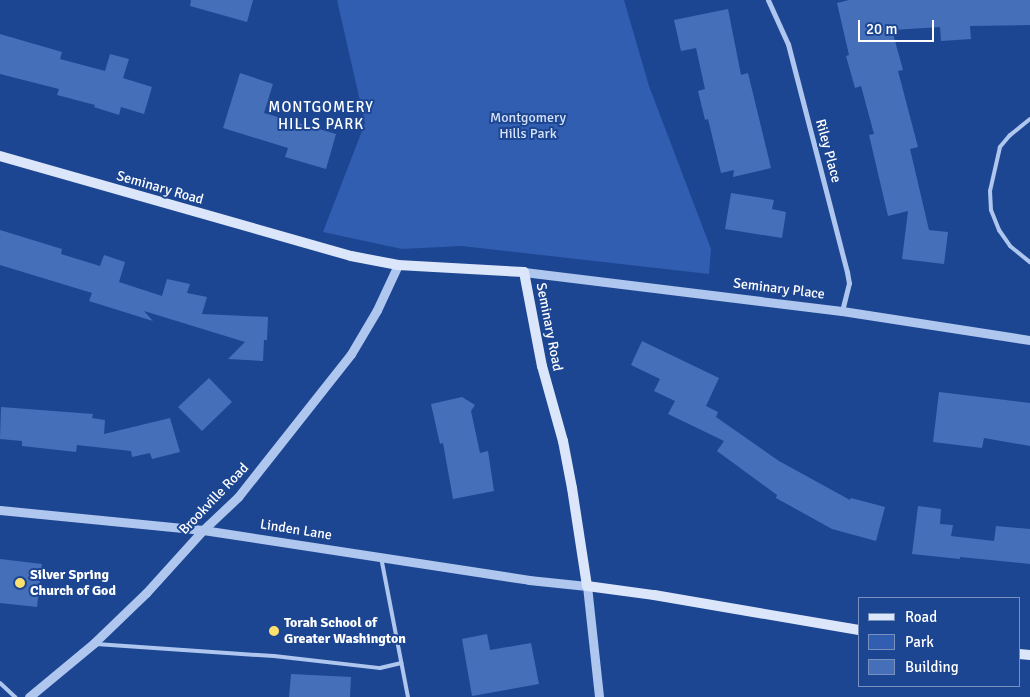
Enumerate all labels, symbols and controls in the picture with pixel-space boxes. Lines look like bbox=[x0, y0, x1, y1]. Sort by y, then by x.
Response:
scale bar bbox=[860, 10, 936, 42]
text: 20 m bbox=[866, 20, 897, 38]
district label: MONTGOMERY HILLS PARK bbox=[267, 98, 375, 133]
park label: Montgomery Hills Park bbox=[490, 110, 566, 142]
street label: Riley Place bbox=[811, 117, 845, 185]
street label: Seminary Road bbox=[115, 168, 205, 208]
street label: Seminary Place bbox=[732, 275, 826, 303]
street label: Seminary Road bbox=[532, 281, 566, 373]
street label: Brookville Road bbox=[176, 460, 252, 538]
street label: Linden Lane bbox=[259, 516, 333, 544]
place label: Silver Spring Church of God bbox=[30, 567, 116, 600]
marker: Silver Spring Church of God bbox=[14, 577, 26, 589]
legend bbox=[858, 597, 1020, 687]
text: Road bbox=[905, 608, 937, 626]
place label: Torah School of Greater Washington bbox=[284, 615, 406, 648]
marker: Torah School of Greater Washington bbox=[268, 625, 280, 637]
text: Park bbox=[905, 633, 934, 651]
text: Building bbox=[905, 658, 959, 676]

